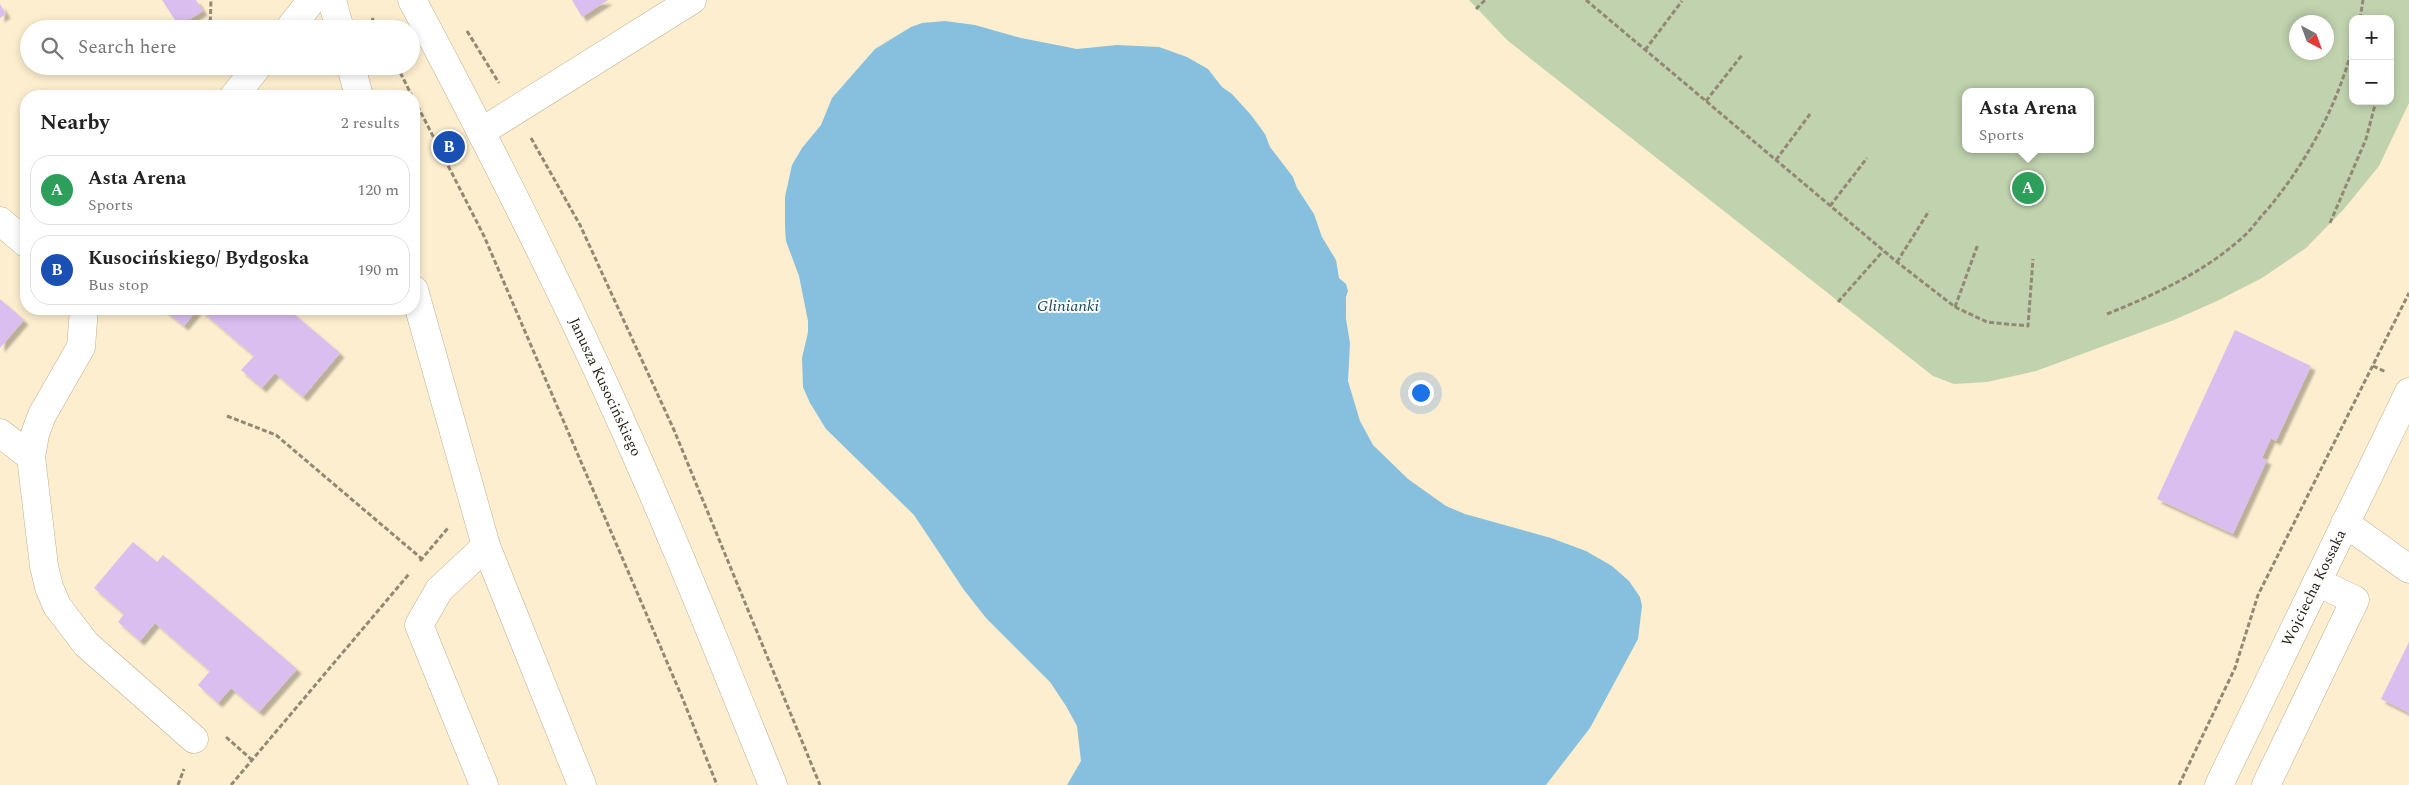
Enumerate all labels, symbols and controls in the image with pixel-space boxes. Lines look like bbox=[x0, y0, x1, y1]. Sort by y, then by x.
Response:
north arrow bbox=[2289, 15, 2334, 60]
map controls bbox=[2349, 15, 2394, 105]
button: + bbox=[2349, 15, 2394, 60]
search box bbox=[20, 20, 420, 75]
text: Search here bbox=[78, 33, 177, 62]
icon: search bbox=[38, 34, 66, 62]
button: − bbox=[2349, 60, 2394, 105]
popup bbox=[1962, 88, 2094, 153]
text: Asta Arena bbox=[1979, 94, 2077, 123]
text: Nearby bbox=[40, 107, 110, 139]
text: 2 results bbox=[341, 111, 400, 135]
text: Sports bbox=[1979, 123, 2024, 147]
pin: B bbox=[433, 128, 465, 166]
text: Asta Arena bbox=[88, 164, 186, 193]
pin: A bbox=[2012, 169, 2044, 207]
text: A bbox=[51, 178, 63, 202]
text: 120 m bbox=[357, 178, 399, 202]
text: Sports bbox=[88, 193, 133, 217]
text: Kusocińskiego/ Bydgoska bbox=[88, 244, 309, 273]
text: B bbox=[51, 258, 63, 282]
text: 190 m bbox=[357, 258, 399, 282]
text: Bus stop bbox=[88, 273, 149, 297]
water label: Glinianki bbox=[1037, 294, 1099, 318]
street label: Janusza Kusocińskiego bbox=[563, 314, 647, 460]
your location bbox=[1408, 380, 1434, 406]
street label: Wojciecha Kossaka bbox=[2276, 525, 2353, 650]

